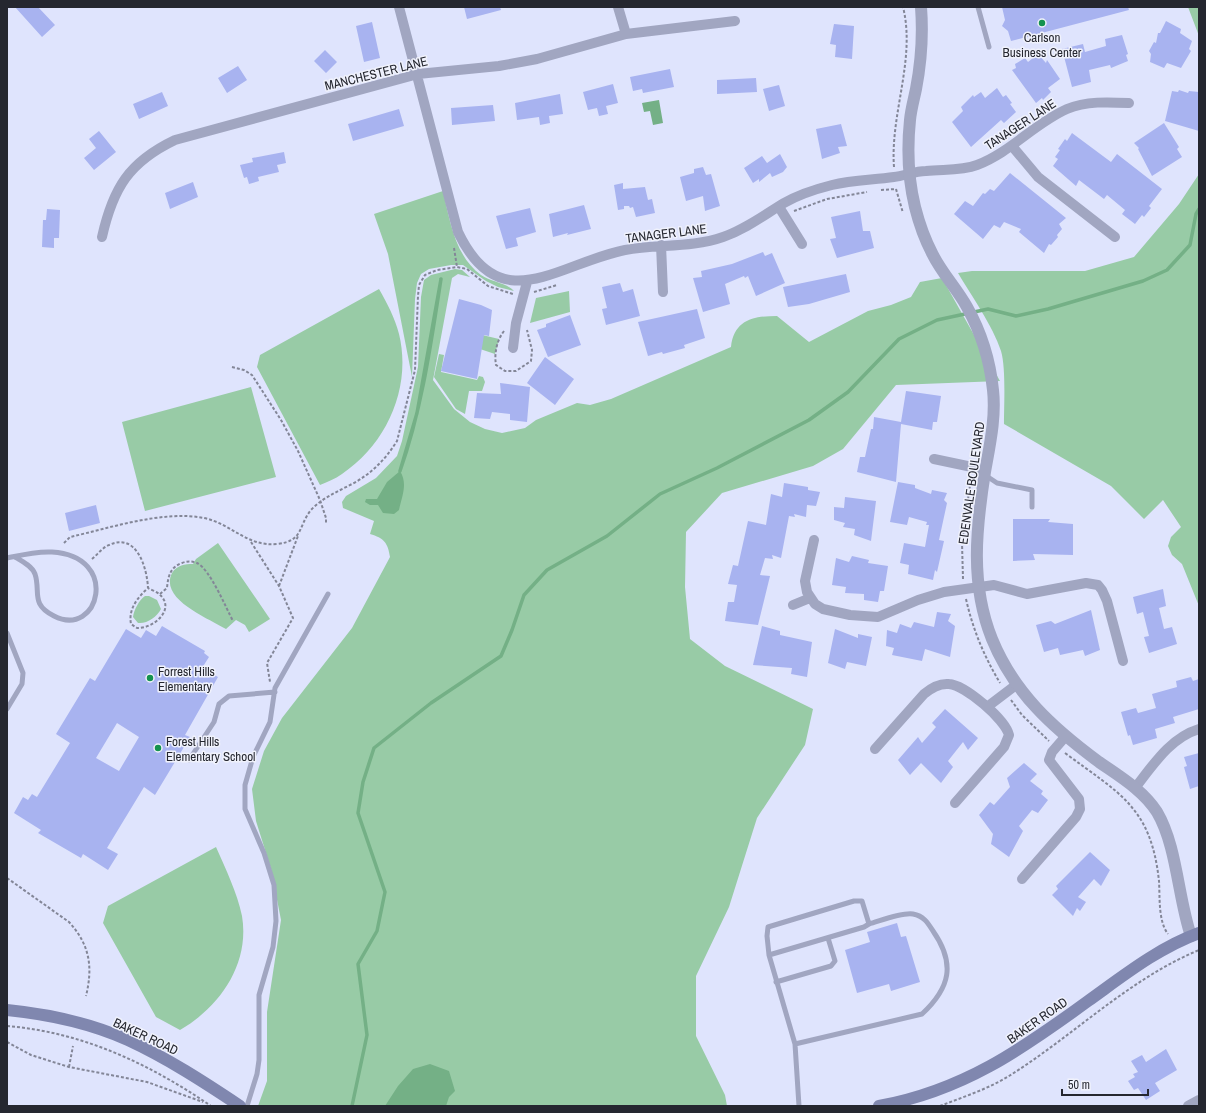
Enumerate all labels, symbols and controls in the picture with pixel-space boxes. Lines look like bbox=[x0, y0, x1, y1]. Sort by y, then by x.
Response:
marker: Carlson Business Center bbox=[1037, 18, 1047, 28]
place label: Carlson Business Center bbox=[1003, 29, 1082, 61]
street label: MANCHESTER LANE bbox=[323, 52, 429, 94]
street label: TANAGER LANE bbox=[981, 95, 1059, 154]
street label: TANAGER LANE bbox=[625, 220, 708, 247]
street label: EDENVALE BOULEVARD bbox=[954, 420, 989, 546]
place label: Forrest Hills Elementary bbox=[158, 663, 215, 695]
marker: Forrest Hills Elementary bbox=[145, 673, 155, 683]
place label: Forest Hills Elementary School bbox=[166, 733, 255, 765]
marker: Forest Hills Elementary School bbox=[153, 743, 163, 753]
street label: BAKER ROAD bbox=[1004, 993, 1071, 1047]
street label: BAKER ROAD bbox=[111, 1014, 181, 1059]
scale bar bbox=[1062, 1071, 1148, 1097]
text: 50 m bbox=[1068, 1077, 1090, 1093]

